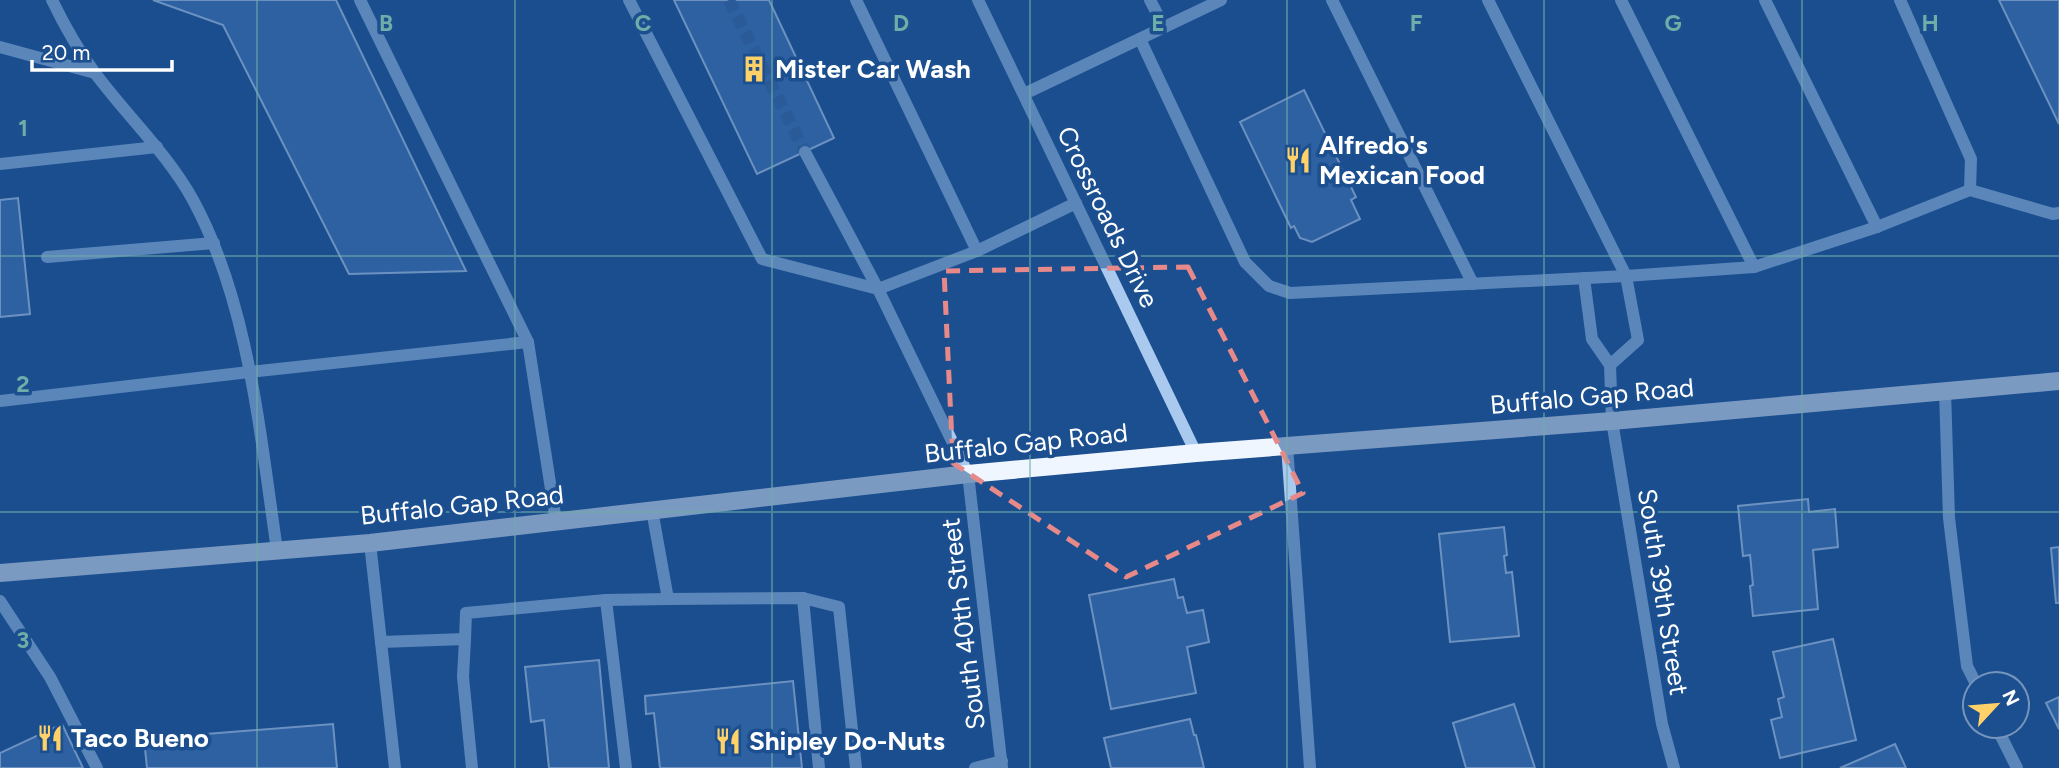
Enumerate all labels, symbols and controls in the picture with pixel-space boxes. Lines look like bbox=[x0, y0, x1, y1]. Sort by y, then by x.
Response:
text: B bbox=[379, 9, 393, 37]
text: C bbox=[635, 9, 652, 37]
text: D bbox=[893, 9, 909, 37]
text: E bbox=[1151, 9, 1165, 37]
text: F bbox=[1410, 9, 1423, 37]
text: G bbox=[1664, 9, 1682, 37]
text: H bbox=[1921, 9, 1939, 37]
scale bar bbox=[32, 28, 172, 72]
text: 20 m bbox=[42, 40, 90, 65]
place label: Mister Car Wash bbox=[775, 53, 971, 85]
building icon: Mister Car Wash bbox=[739, 54, 769, 84]
text: 1 bbox=[18, 114, 28, 142]
street label: Crossroads Drive bbox=[1050, 121, 1166, 313]
place label: Alfredo's Mexican Food bbox=[1319, 129, 1485, 191]
restaurant icon: Alfredo's Mexican Food bbox=[1283, 145, 1313, 175]
text: 2 bbox=[16, 370, 30, 398]
street label: Buffalo Gap Road bbox=[1489, 371, 1695, 421]
street label: Buffalo Gap Road bbox=[923, 416, 1129, 470]
street label: Buffalo Gap Road bbox=[359, 478, 565, 532]
street label: South 39th Street bbox=[1631, 486, 1695, 698]
street label: South 40th Street bbox=[934, 516, 992, 732]
text: 3 bbox=[17, 626, 29, 654]
north arrow bbox=[1961, 670, 2031, 740]
text: N bbox=[1997, 686, 2024, 709]
place label: Taco Bueno bbox=[71, 722, 209, 754]
restaurant icon: Taco Bueno bbox=[35, 723, 65, 753]
place label: Shipley Do-Nuts bbox=[749, 725, 945, 757]
restaurant icon: Shipley Do-Nuts bbox=[713, 726, 743, 756]

